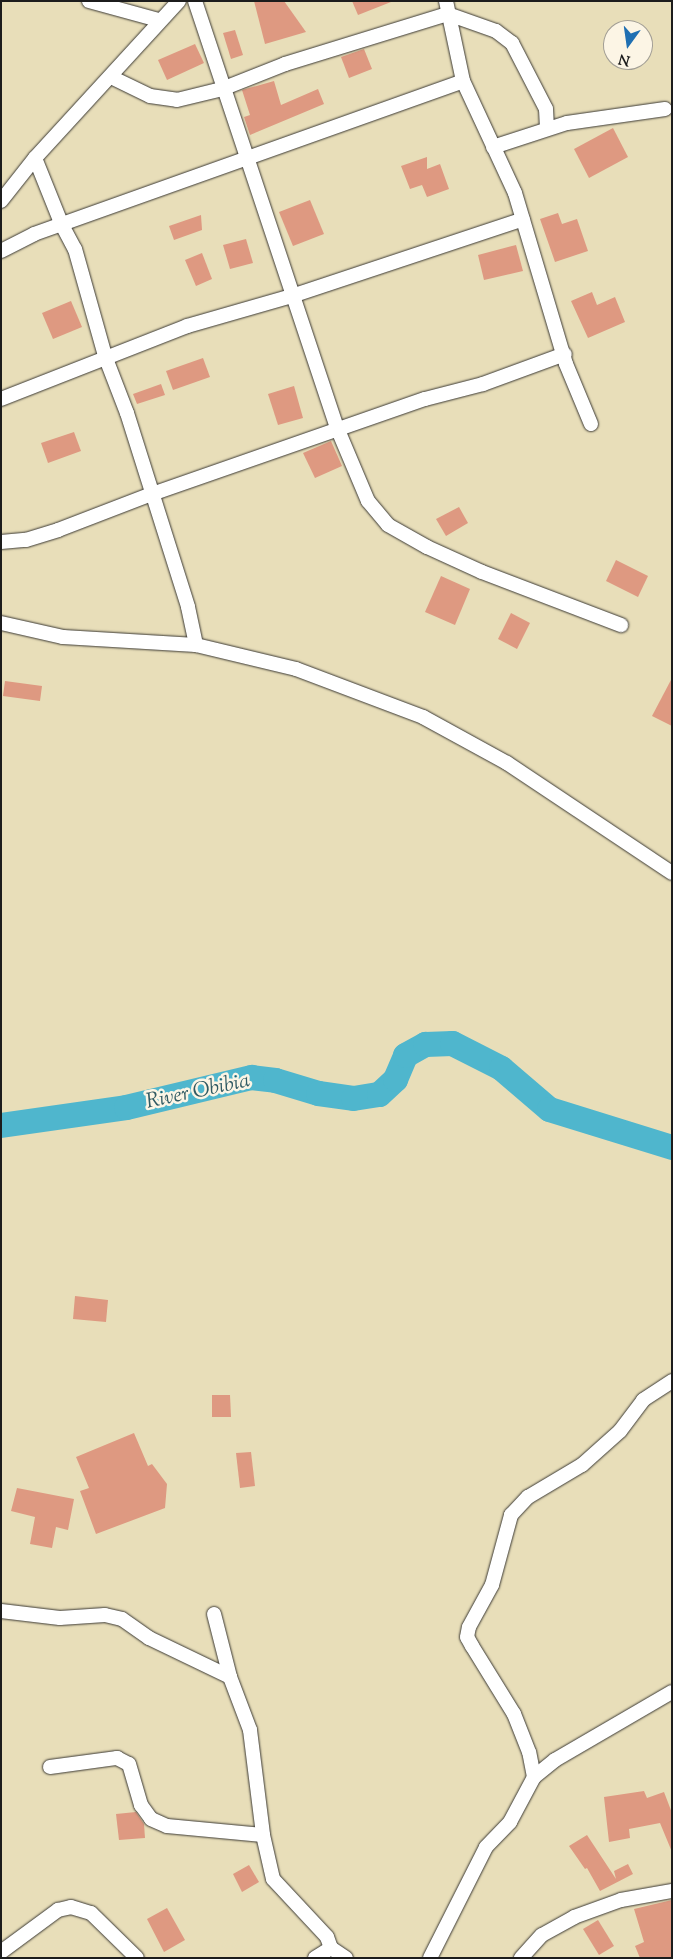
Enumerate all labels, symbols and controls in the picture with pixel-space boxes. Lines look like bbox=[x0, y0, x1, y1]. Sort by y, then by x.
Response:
north arrow bbox=[603, 20, 653, 70]
text: N bbox=[617, 48, 632, 70]
water label: River Obibia bbox=[144, 1069, 252, 1115]

